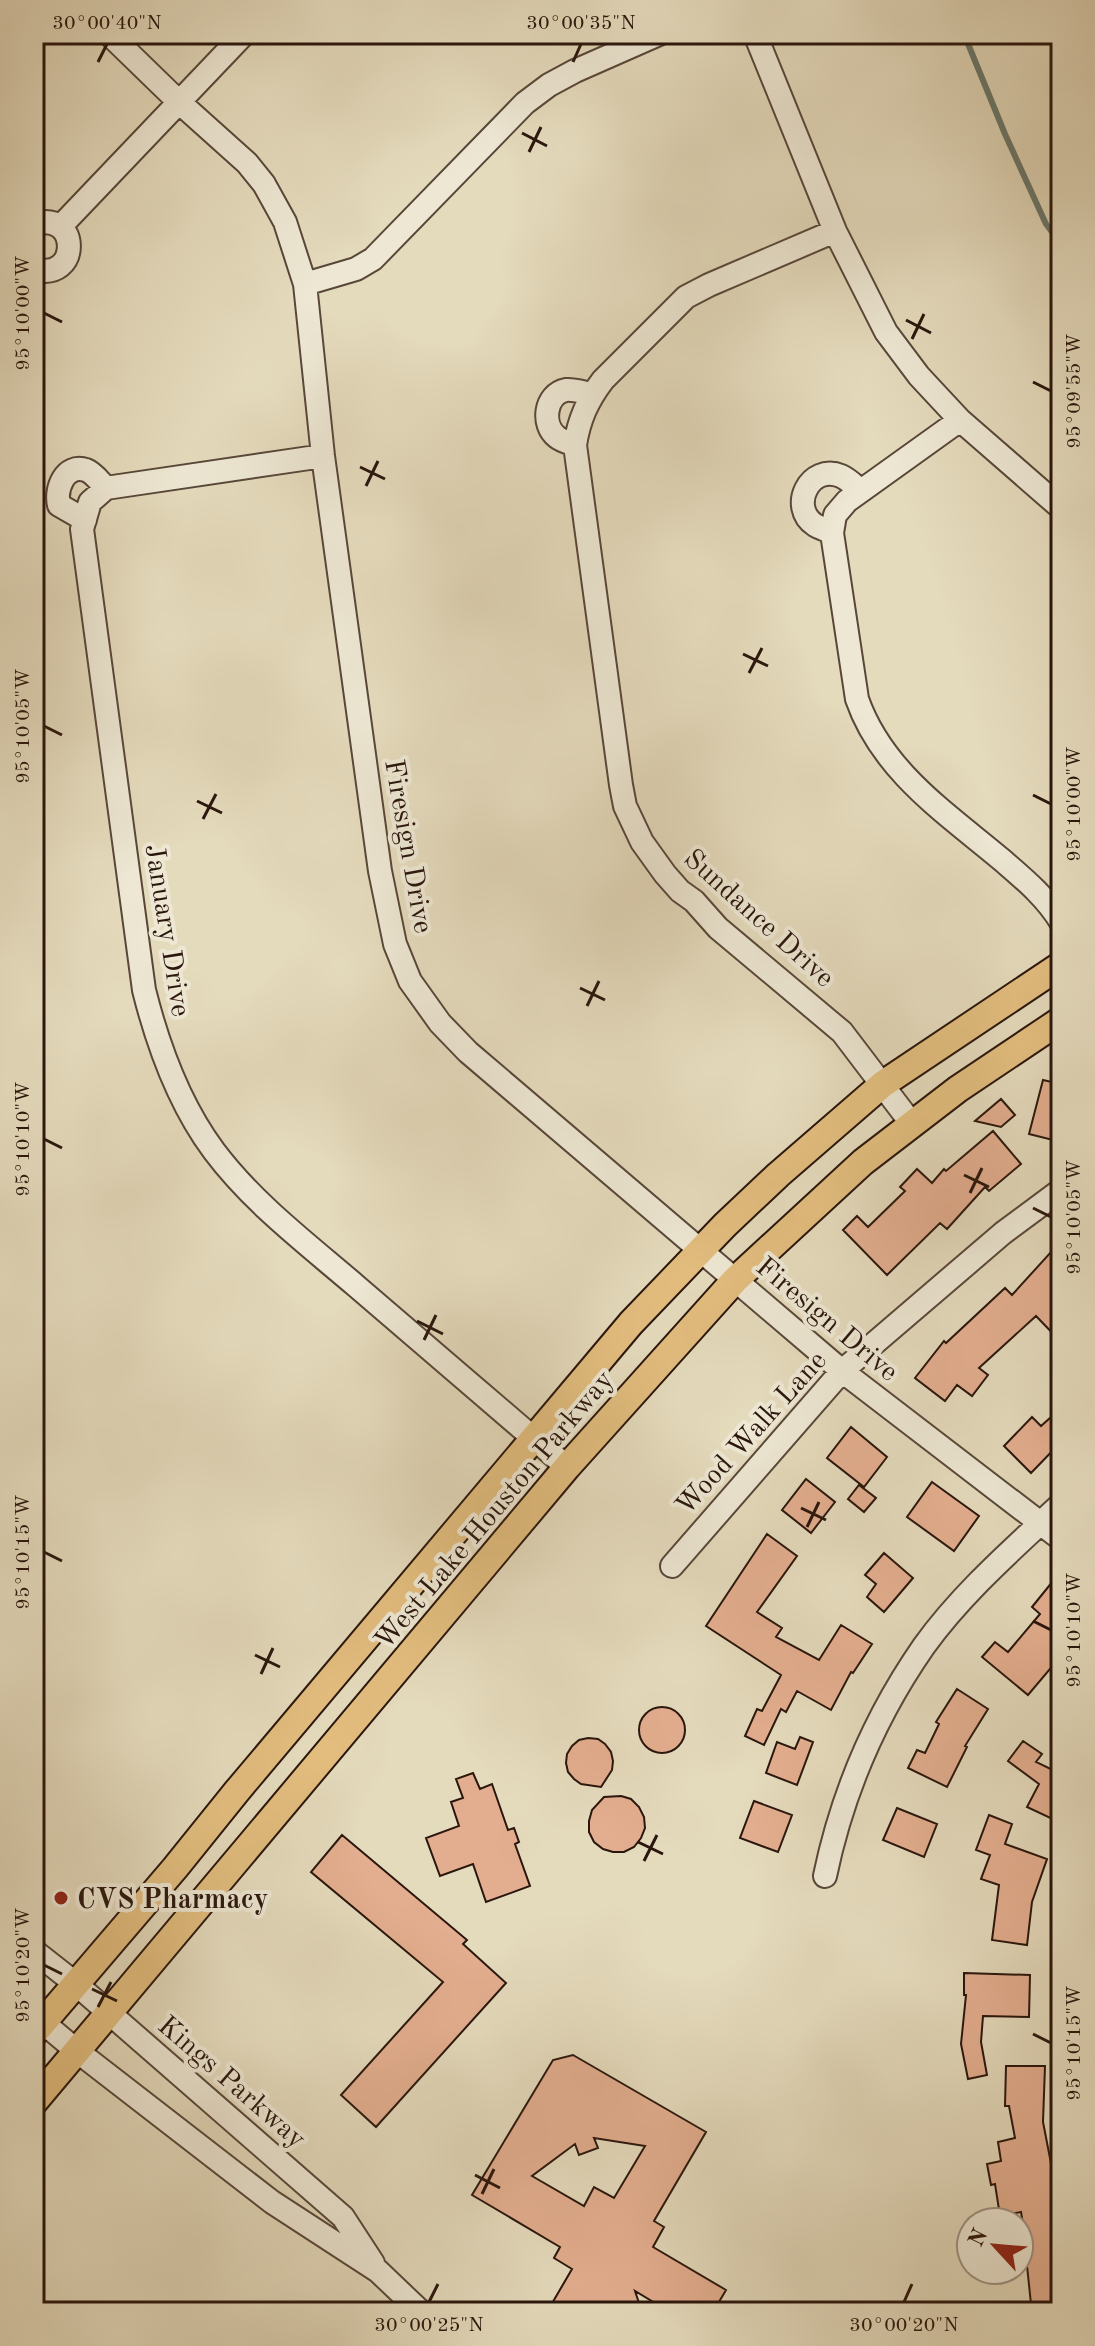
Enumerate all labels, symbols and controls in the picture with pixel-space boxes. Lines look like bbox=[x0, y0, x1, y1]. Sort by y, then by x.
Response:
text: 30°00'40"N bbox=[52, 14, 162, 34]
text: 30°00'35"N bbox=[526, 14, 636, 34]
text: 95°10'00"W bbox=[14, 255, 34, 371]
text: 95°09'55"W bbox=[1065, 333, 1085, 449]
text: 95°10'05"W bbox=[14, 668, 34, 784]
text: 95°10'00"W bbox=[1065, 746, 1085, 862]
street label: Firesign Drive bbox=[378, 757, 436, 936]
street label: January Drive bbox=[139, 842, 193, 1019]
street label: Sundance Drive bbox=[678, 845, 838, 994]
text: 95°10'10"W bbox=[14, 1081, 34, 1197]
text: 95°10'05"W bbox=[1065, 1159, 1085, 1275]
street label: Firesign Drive bbox=[750, 1253, 902, 1388]
street label: Wood Walk Lane bbox=[672, 1347, 833, 1521]
street label: West Lake Houston Parkway bbox=[371, 1366, 620, 1656]
text: 95°10'15"W bbox=[14, 1494, 34, 1610]
text: 95°10'10"W bbox=[1065, 1572, 1085, 1688]
place label: CVS Pharmacy bbox=[77, 1887, 268, 1915]
marker: CVS Pharmacy bbox=[52, 1889, 70, 1907]
text: 95°10'20"W bbox=[14, 1907, 34, 2023]
text: 95°10'15"W bbox=[1065, 1985, 1085, 2101]
street label: Kings Parkway bbox=[152, 2012, 310, 2155]
north arrow bbox=[955, 2206, 1035, 2286]
text: N bbox=[965, 2226, 992, 2250]
text: 30°00'25"N bbox=[374, 2316, 484, 2336]
text: 30°00'20"N bbox=[849, 2316, 959, 2336]

